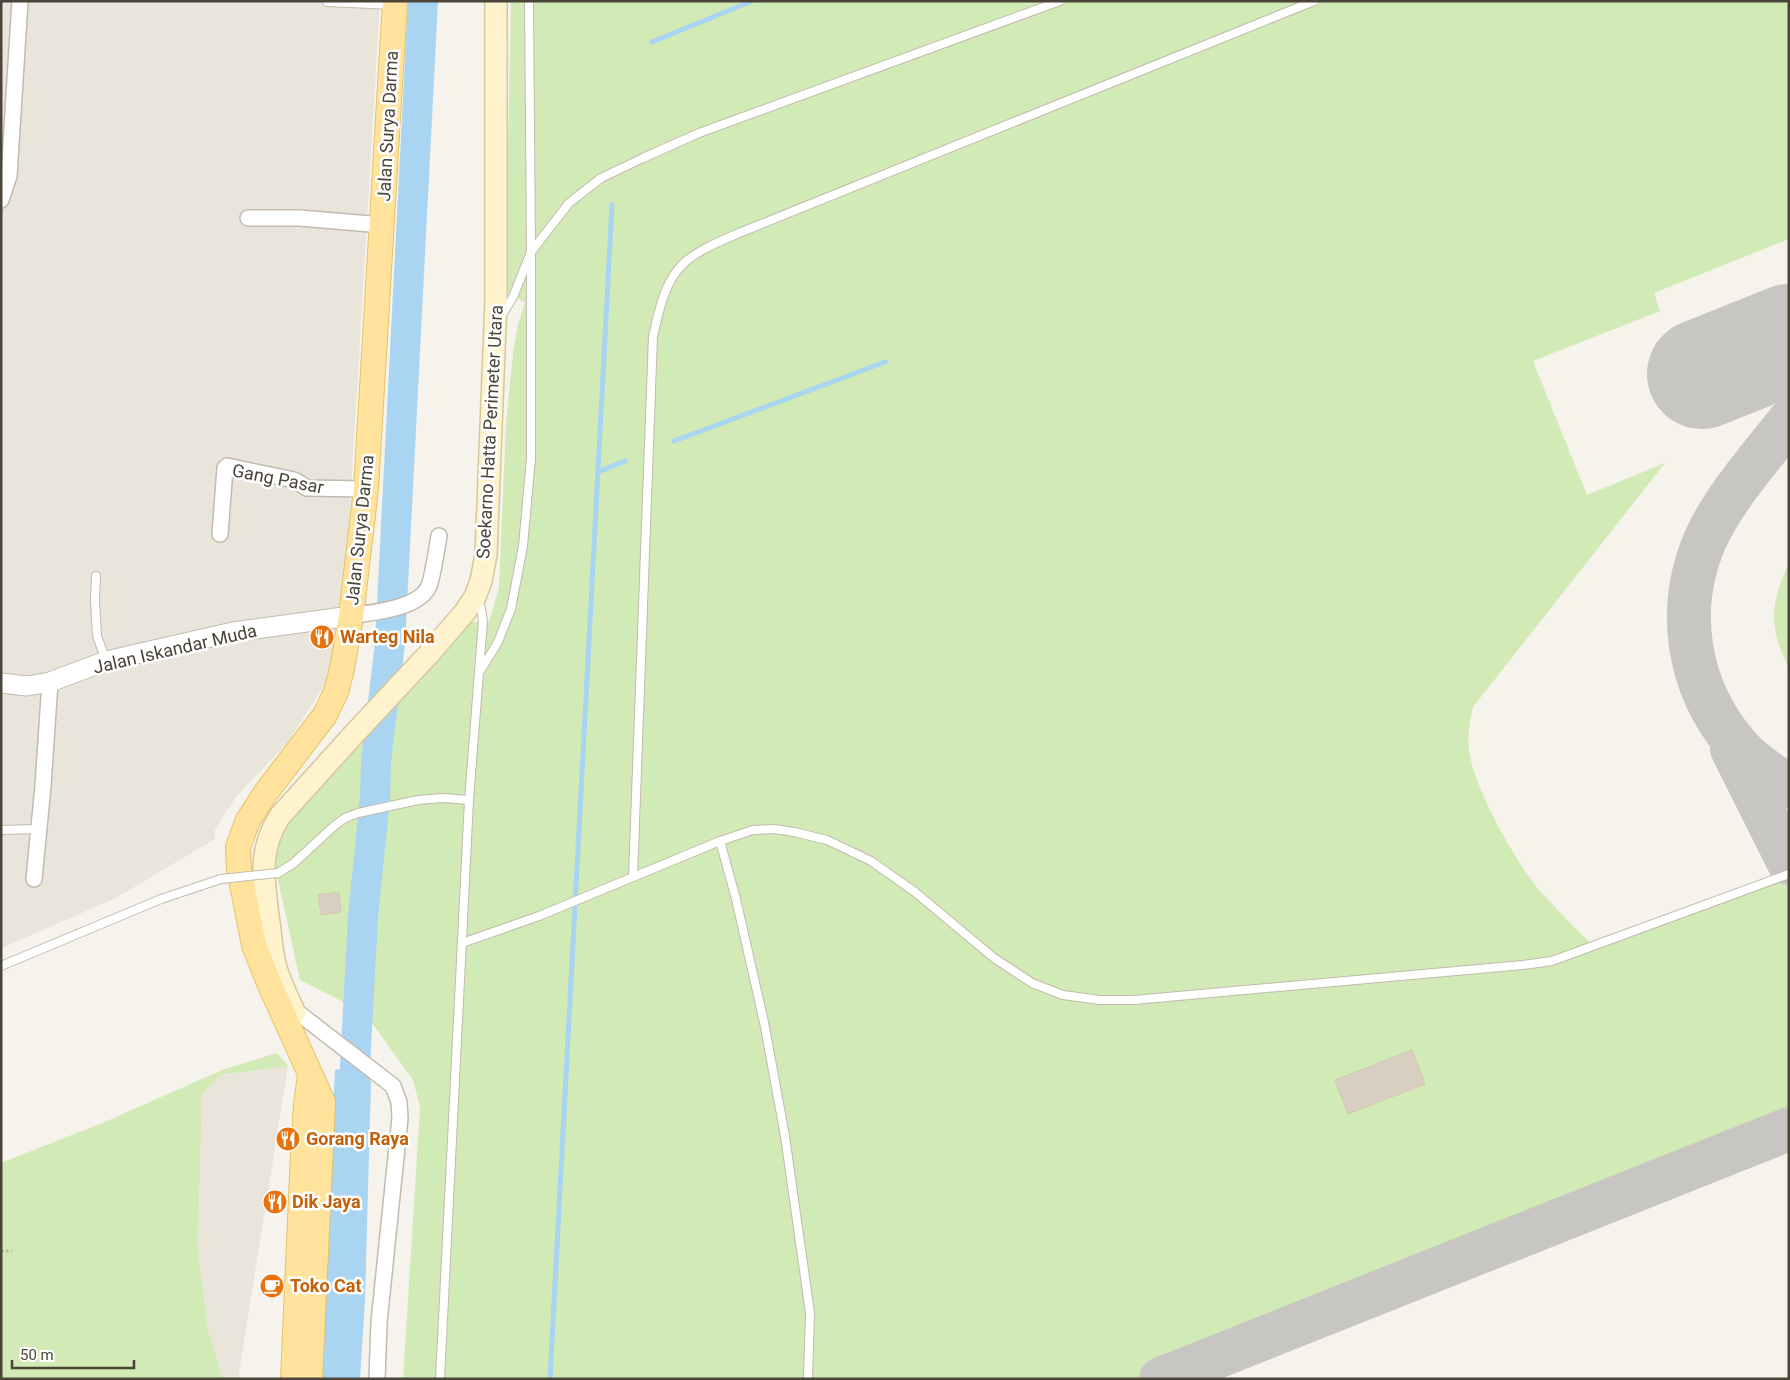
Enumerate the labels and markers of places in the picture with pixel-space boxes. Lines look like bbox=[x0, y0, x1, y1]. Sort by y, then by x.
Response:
restaurant icon: Warteg Nila bbox=[309, 624, 335, 650]
place label: Warteg Nila bbox=[340, 626, 435, 647]
restaurant icon: Gorang Raya bbox=[275, 1126, 301, 1152]
place label: Gorang Raya bbox=[306, 1128, 409, 1149]
restaurant icon: Dik Jaya bbox=[262, 1189, 288, 1215]
place label: Dik Jaya bbox=[292, 1191, 361, 1212]
cafe icon: Toko Cat bbox=[259, 1273, 285, 1299]
place label: Toko Cat bbox=[290, 1275, 362, 1296]

